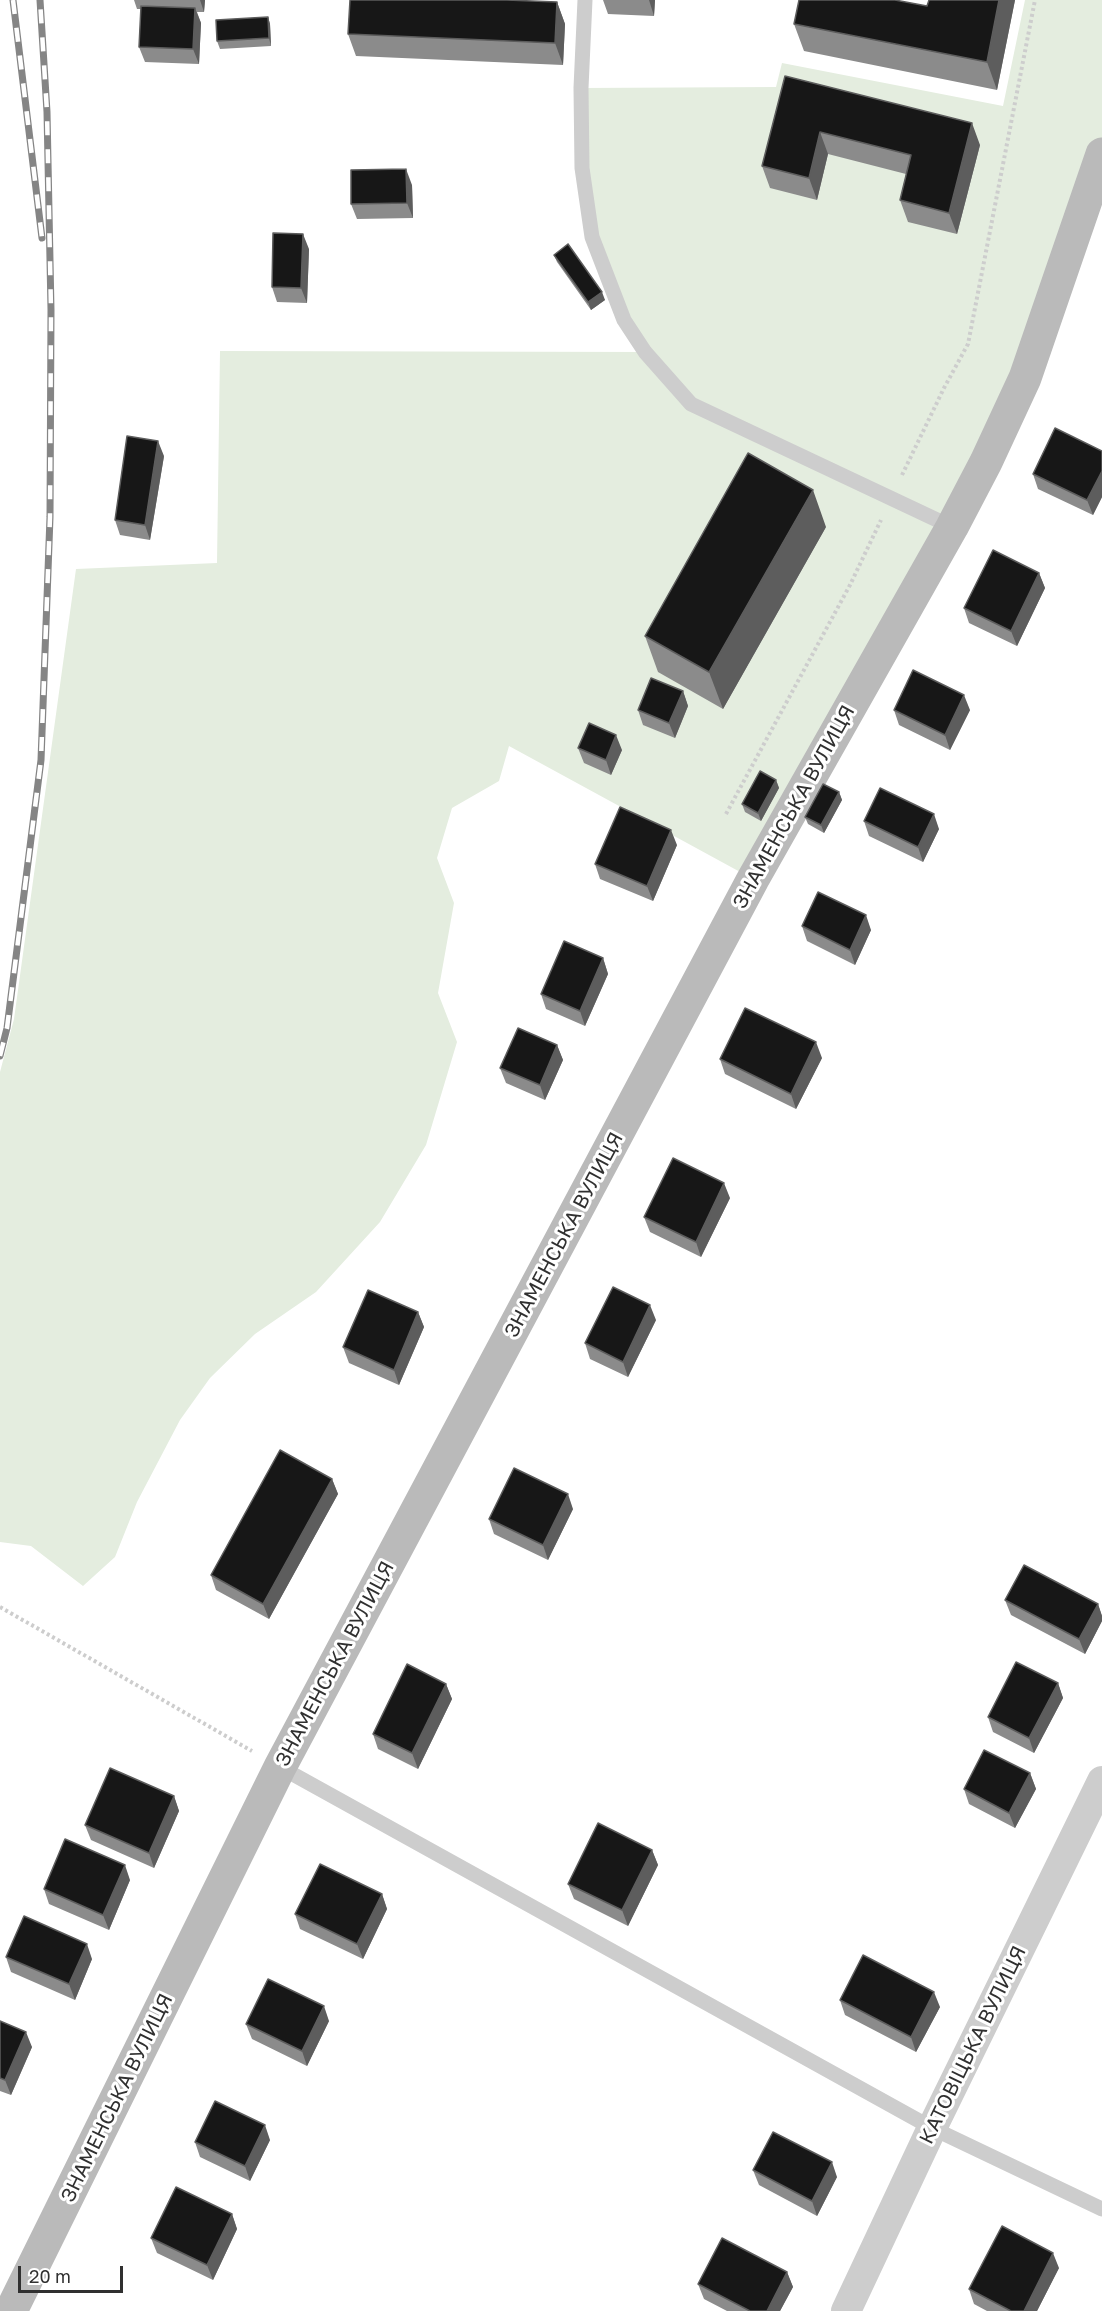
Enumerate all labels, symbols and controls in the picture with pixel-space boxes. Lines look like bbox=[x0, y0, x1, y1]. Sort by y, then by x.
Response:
street label: ЗНАМЕНСЬКА ВУЛИЦЯ bbox=[728, 701, 860, 913]
street label: ЗНАМЕНСЬКА ВУЛИЦЯ bbox=[500, 1128, 628, 1342]
street label: ЗНАМЕНСЬКА ВУЛИЦЯ bbox=[271, 1557, 399, 1771]
street label: КАТОВІЦЬКА ВУЛИЦЯ bbox=[915, 1942, 1031, 2148]
street label: ЗНАМЕНСЬКА ВУЛИЦЯ bbox=[56, 1990, 178, 2206]
scale bar bbox=[21, 2254, 126, 2292]
text: 20 m bbox=[29, 2265, 71, 2287]

